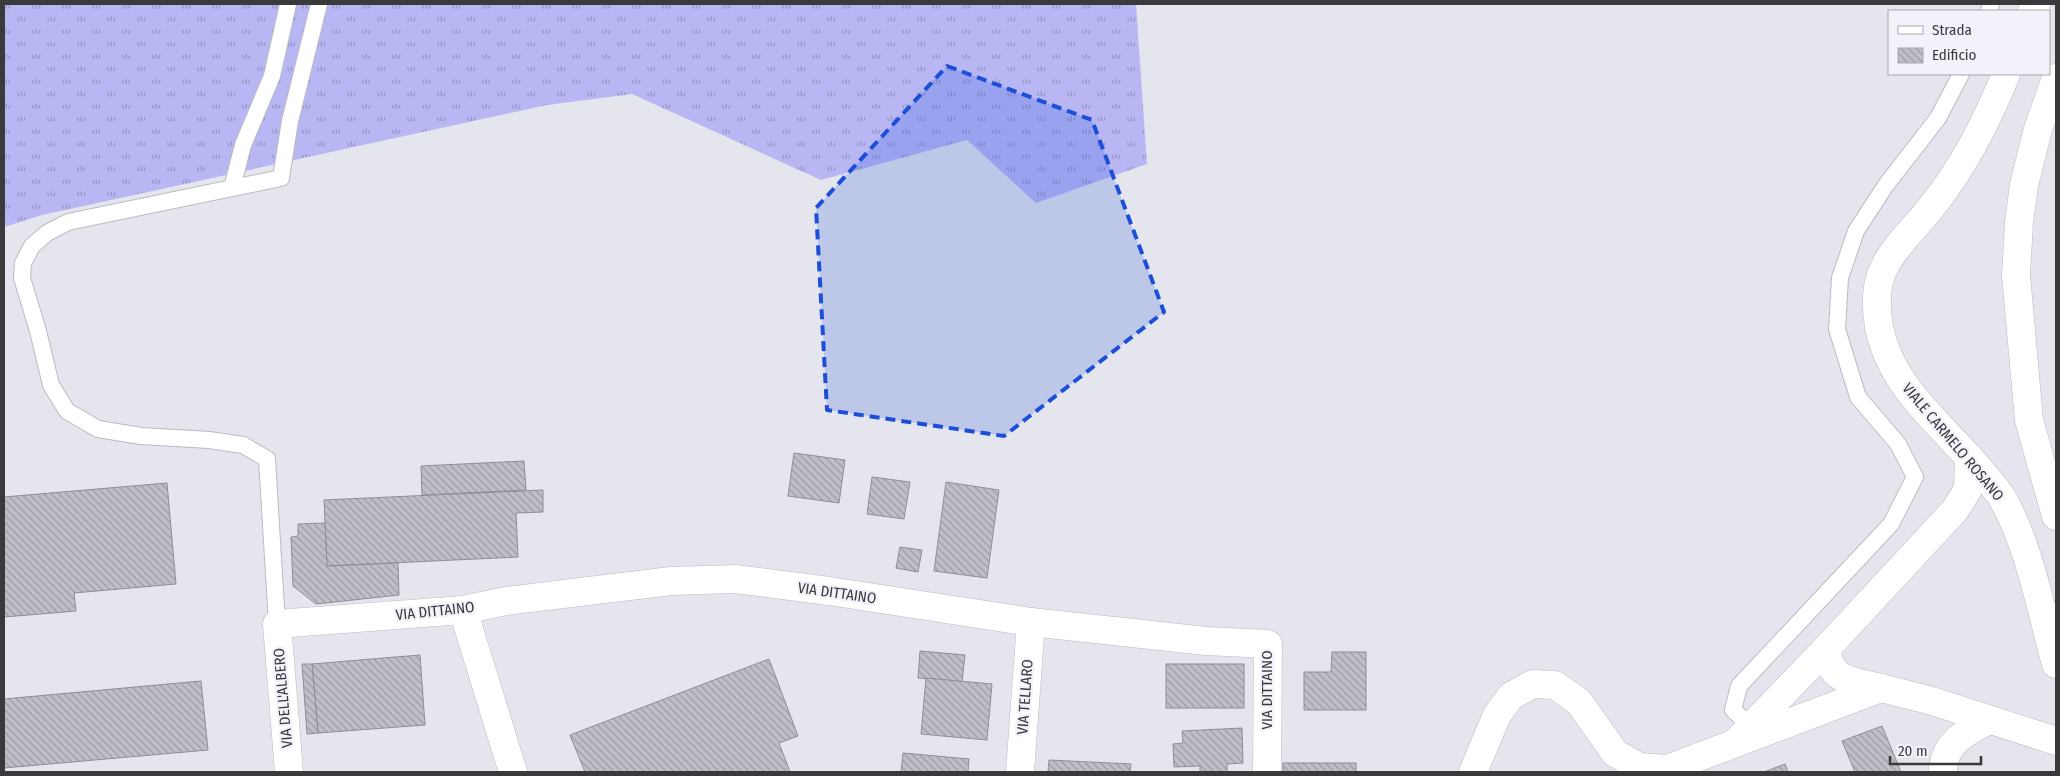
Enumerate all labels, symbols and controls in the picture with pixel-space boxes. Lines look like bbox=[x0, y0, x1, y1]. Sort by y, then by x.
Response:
legend bbox=[1888, 10, 2050, 75]
text: Strada bbox=[1932, 21, 1972, 39]
text: Edificio bbox=[1932, 46, 1977, 64]
street label: VIALE CARMELO ROSANO bbox=[1898, 379, 2008, 505]
street label: VIA DITTAINO bbox=[797, 579, 877, 607]
street label: VIA DITTAINO bbox=[395, 598, 475, 624]
street label: VIA DELL'ALBERO bbox=[270, 647, 296, 749]
street label: VIA DITTAINO bbox=[1258, 650, 1276, 730]
street label: VIA TELLARO bbox=[1013, 659, 1037, 735]
scale bar bbox=[1890, 734, 1981, 766]
text: 20 m bbox=[1898, 742, 1928, 760]

